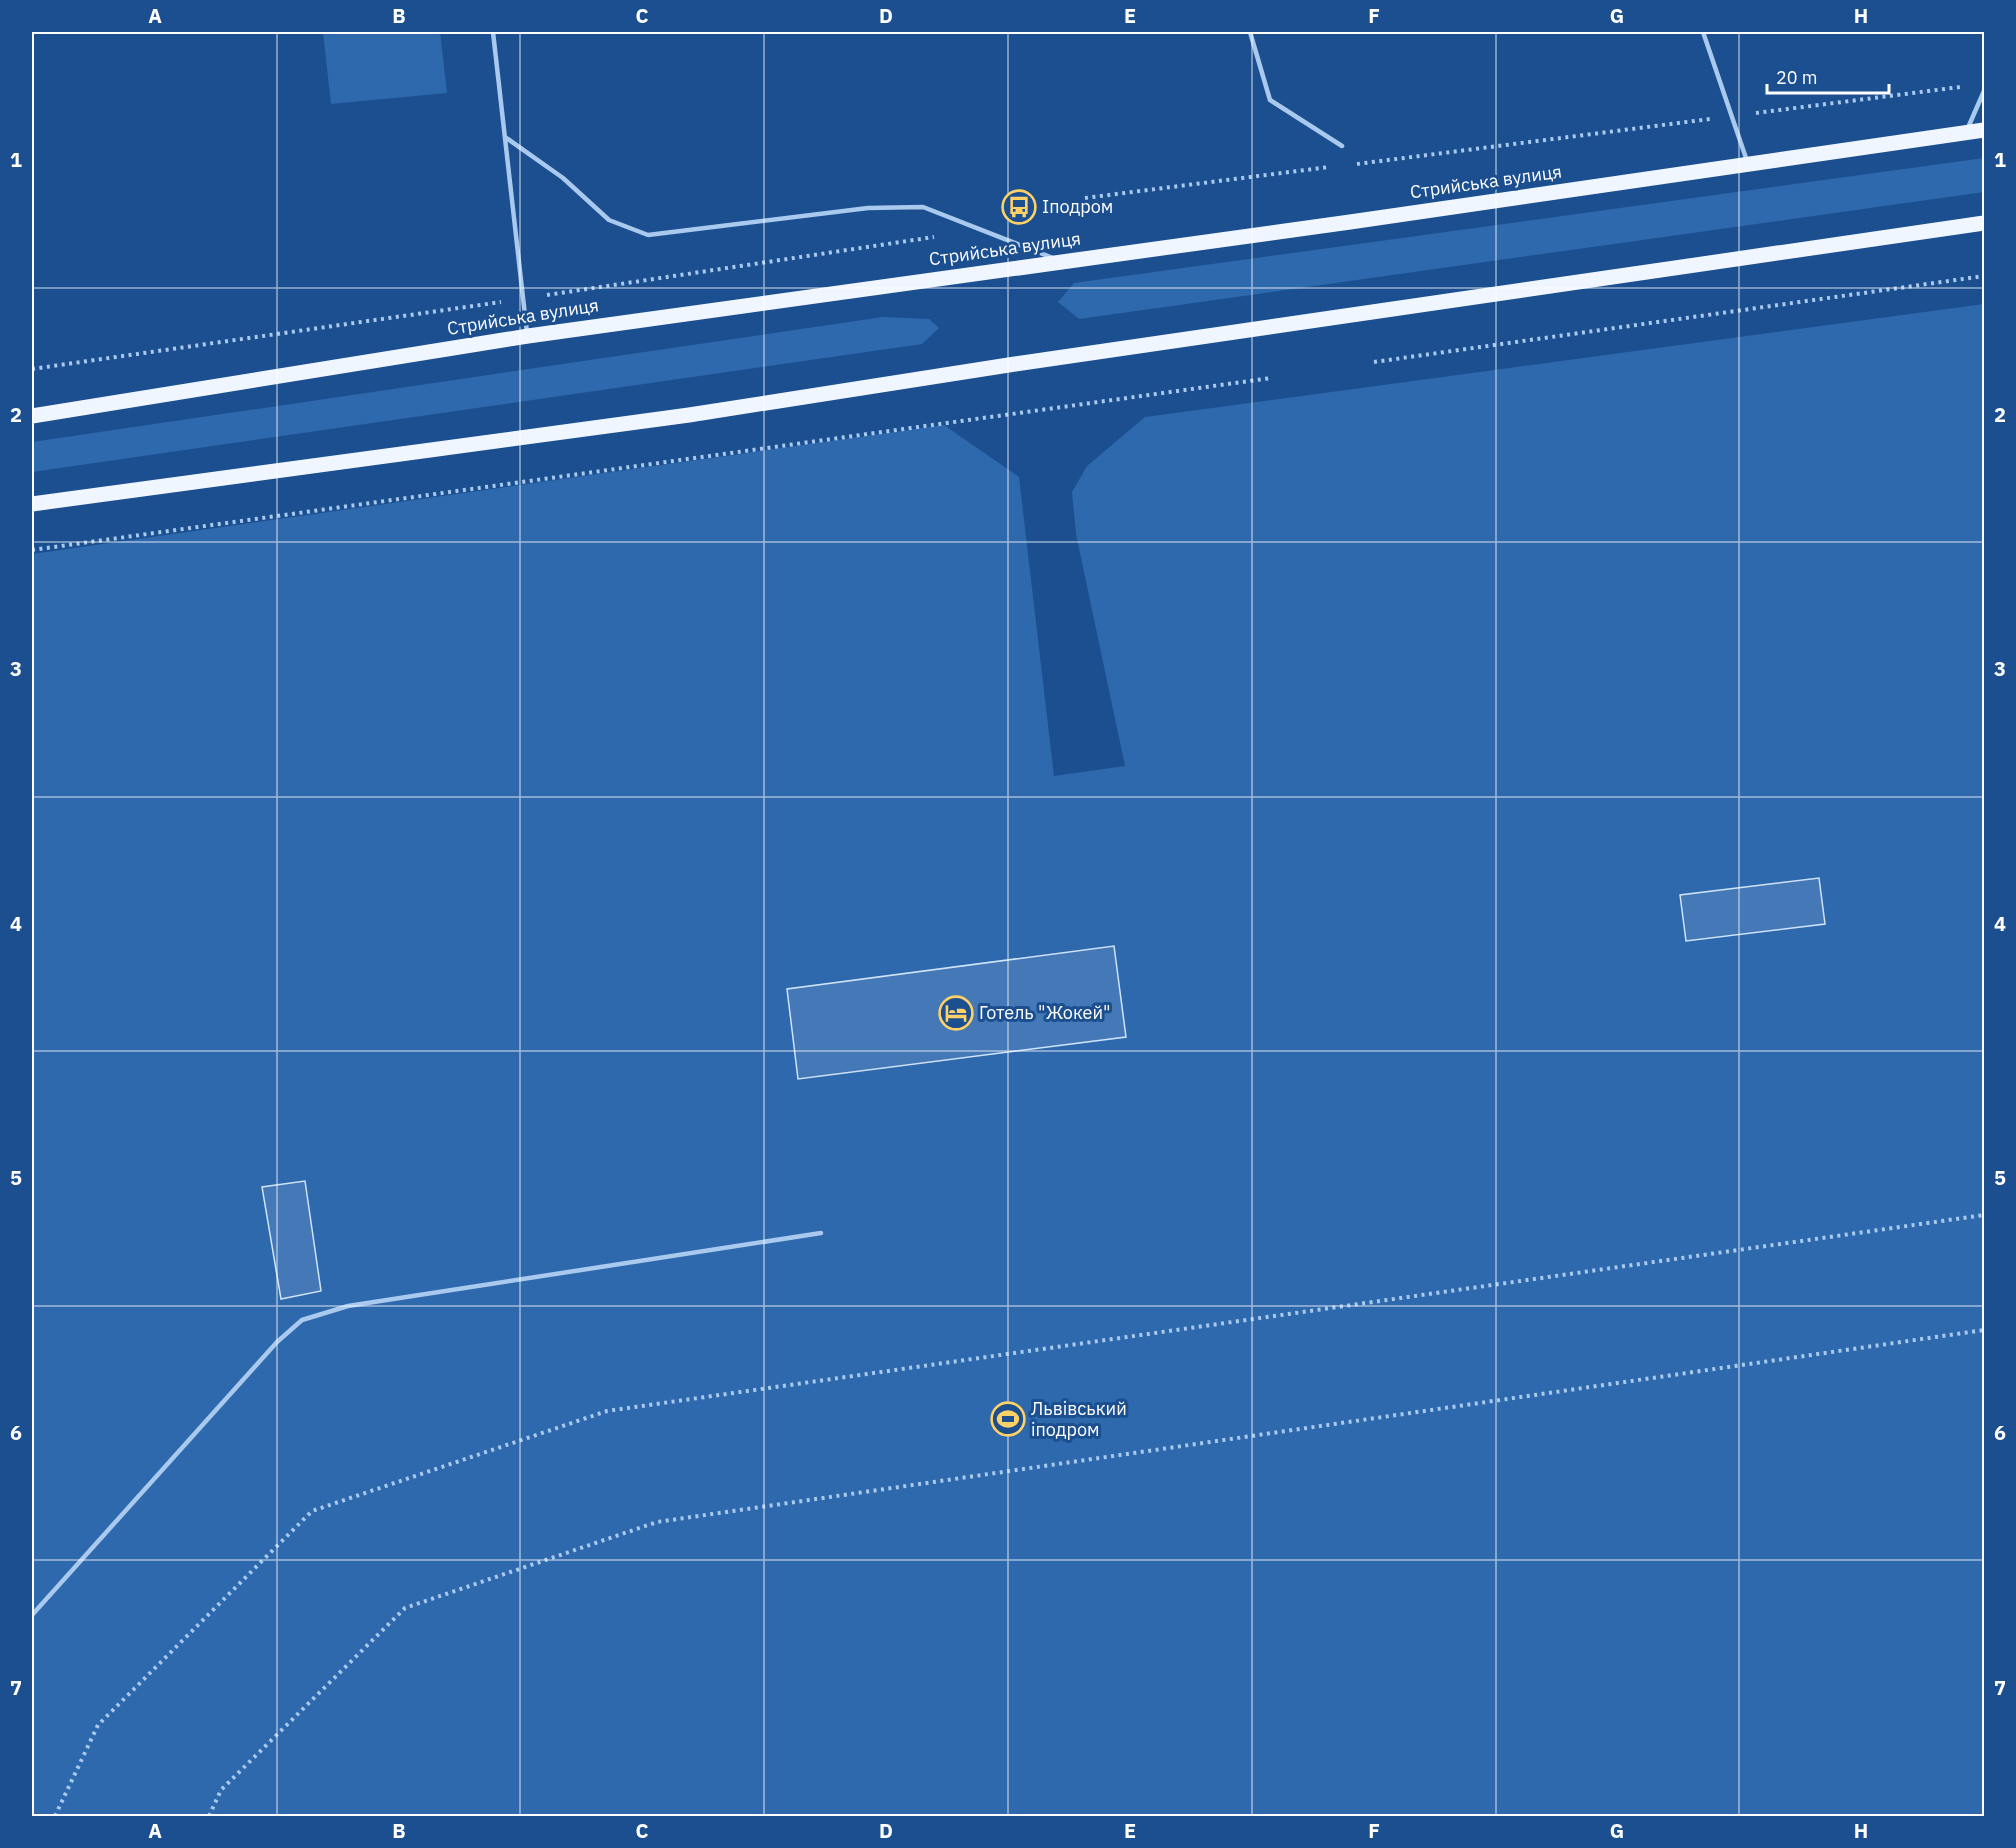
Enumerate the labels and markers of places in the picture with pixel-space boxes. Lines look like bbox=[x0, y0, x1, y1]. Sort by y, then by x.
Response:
bus stop icon: Іподром bbox=[1001, 189, 1037, 225]
place label: Іподром bbox=[1042, 195, 1113, 218]
hotel icon: Готель "Жокей" bbox=[938, 995, 974, 1031]
place label: Готель "Жокей" bbox=[979, 1001, 1111, 1024]
place label: Львівський іподром bbox=[1031, 1397, 1127, 1441]
sports icon: Львівський іподром bbox=[990, 1401, 1026, 1437]

